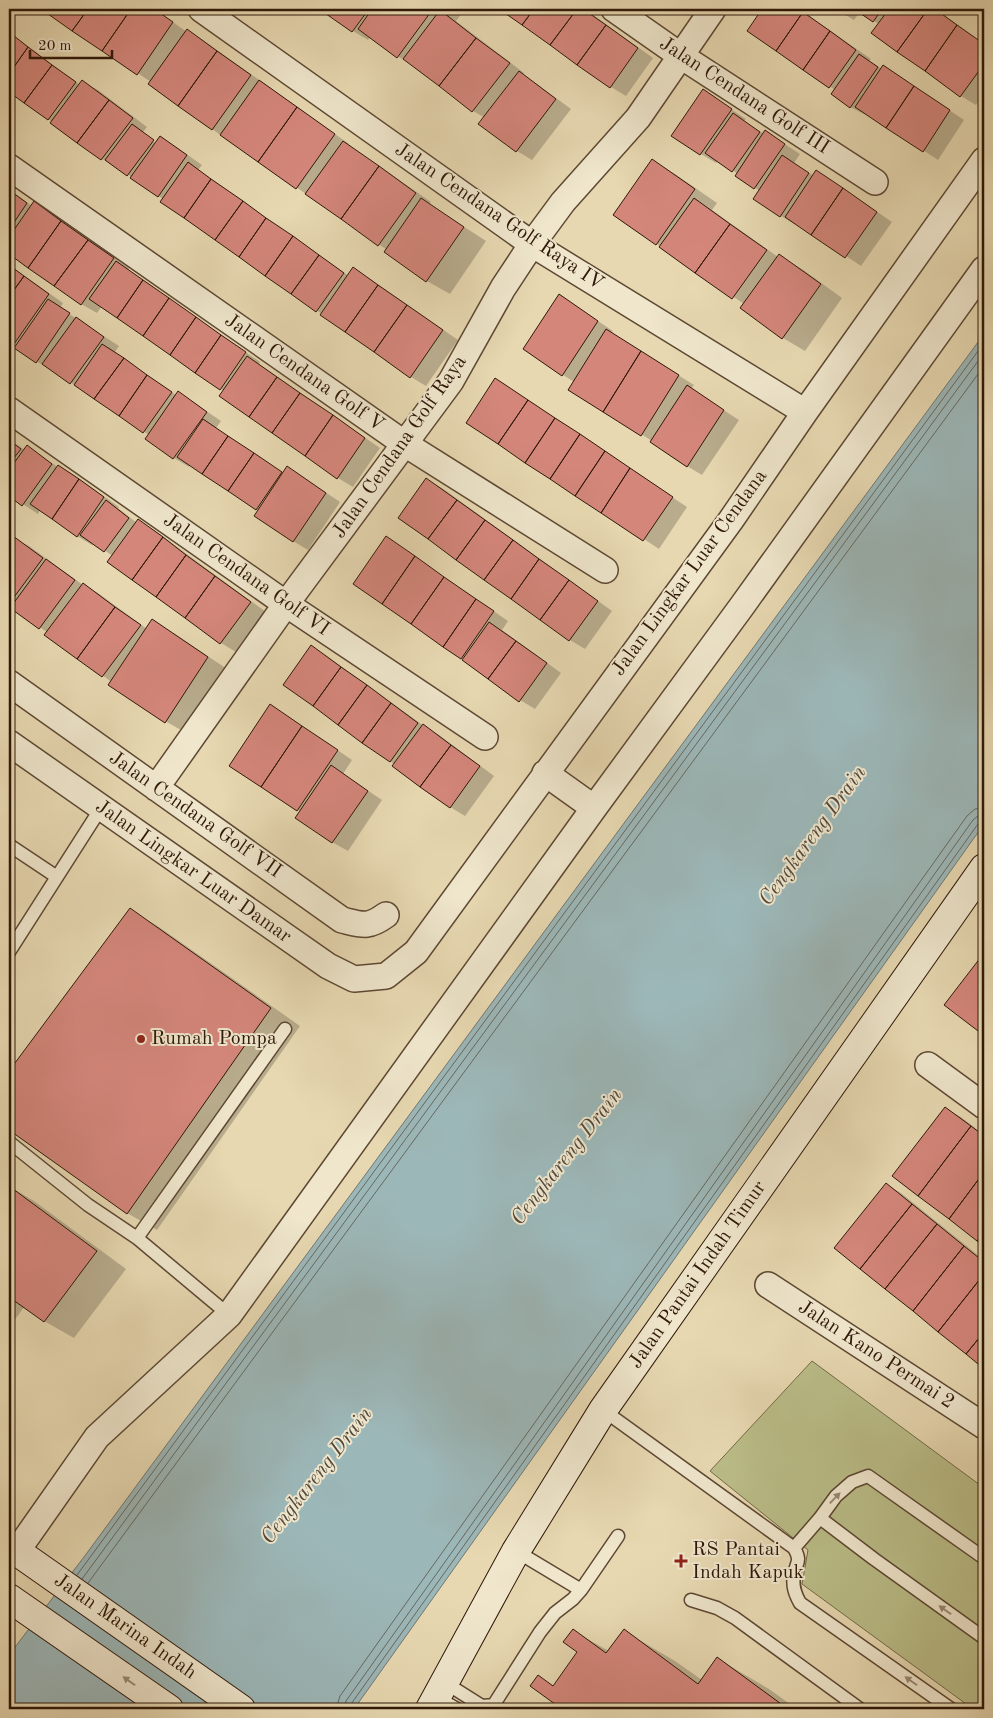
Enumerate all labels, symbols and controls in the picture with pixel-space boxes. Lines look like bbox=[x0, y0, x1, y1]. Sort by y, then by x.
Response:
scale bar bbox=[30, 28, 112, 60]
street label: Jalan Cendana Golf III bbox=[656, 34, 833, 158]
text: 20 m bbox=[38, 39, 72, 54]
street label: Jalan Cendana Golf Raya IV bbox=[391, 140, 607, 294]
street label: Jalan Cendana Golf V bbox=[221, 310, 387, 436]
street label: Jalan Cendana Golf Raya bbox=[329, 352, 471, 542]
street label: Jalan Lingkar Luar Cendana bbox=[609, 466, 771, 680]
street label: Jalan Cendana Golf VI bbox=[159, 510, 333, 640]
street label: Jalan Cendana Golf VII bbox=[105, 748, 285, 882]
water label: Cengkareng Drain bbox=[755, 762, 871, 910]
street label: Jalan Lingkar Luar Damar bbox=[91, 797, 295, 947]
place label: Rumah Pompa bbox=[151, 1029, 277, 1049]
marker: Rumah Pompa bbox=[135, 1033, 147, 1045]
water label: Cengkareng Drain bbox=[507, 1085, 627, 1229]
street label: Jalan Pantai Indah Timur bbox=[626, 1178, 770, 1372]
street label: Jalan Kano Permai 2 bbox=[794, 1297, 958, 1413]
water label: Cengkareng Drain bbox=[257, 1404, 377, 1548]
one-way arrow bbox=[829, 1492, 841, 1504]
place label: RS Pantai Indah Kapuk bbox=[692, 1540, 804, 1583]
marker: RS Pantai Indah Kapuk bbox=[674, 1554, 688, 1568]
street label: Jalan Marina Indah bbox=[50, 1570, 200, 1684]
one-way arrow bbox=[938, 1605, 951, 1615]
one-way arrow bbox=[122, 1676, 136, 1686]
one-way arrow bbox=[904, 1676, 918, 1686]

